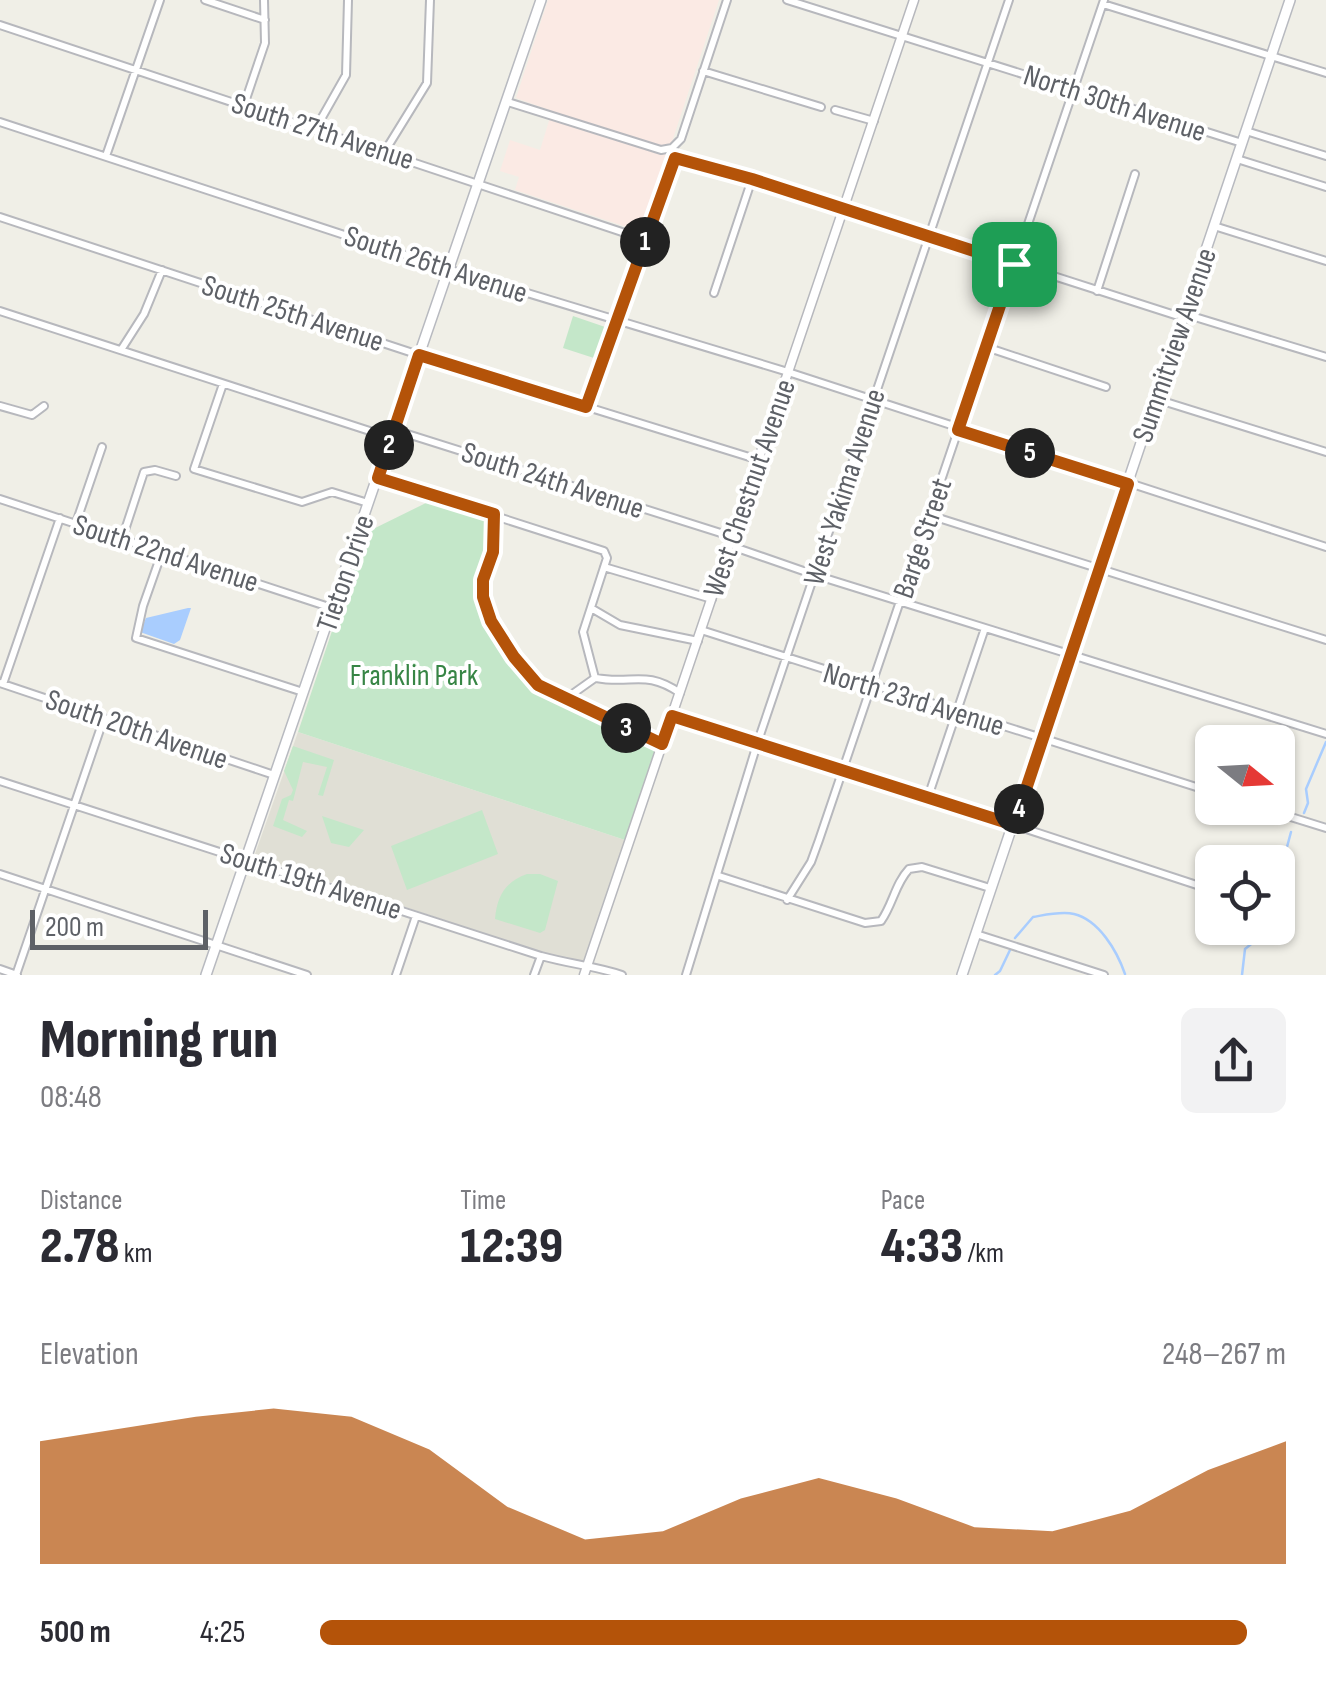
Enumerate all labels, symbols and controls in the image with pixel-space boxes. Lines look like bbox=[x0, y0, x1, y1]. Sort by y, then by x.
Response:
street label: North 30th Avenue bbox=[1019, 58, 1210, 150]
street label: South 27th Avenue bbox=[227, 86, 418, 178]
pin: 1 bbox=[620, 217, 670, 267]
street label: South 26th Avenue bbox=[340, 218, 532, 311]
pin bbox=[972, 222, 1057, 307]
text: 1 bbox=[640, 225, 650, 258]
icon: arrive bbox=[987, 237, 1042, 292]
street label: Summitview Avenue bbox=[1125, 244, 1225, 447]
street label: South 25th Avenue bbox=[197, 268, 388, 360]
street label: West Chestnut Avenue bbox=[696, 375, 804, 602]
street label: West Yakima Avenue bbox=[796, 384, 894, 590]
pin: 2 bbox=[364, 420, 414, 470]
text: 2 bbox=[383, 428, 395, 461]
pin: 5 bbox=[1005, 428, 1055, 478]
street label: South 24th Avenue bbox=[457, 435, 648, 527]
text: 5 bbox=[1024, 436, 1036, 469]
street label: Barge Street bbox=[886, 473, 960, 603]
street label: South 22nd Avenue bbox=[68, 507, 263, 601]
street label: Tieton Drive bbox=[309, 510, 383, 636]
street label: North 23rd Avenue bbox=[819, 655, 1008, 745]
park label: Franklin Park bbox=[350, 658, 479, 694]
street label: South 20th Avenue bbox=[41, 682, 233, 778]
pin: 3 bbox=[601, 703, 651, 753]
text: 3 bbox=[620, 711, 632, 744]
north arrow bbox=[1195, 725, 1295, 825]
map controls bbox=[1195, 725, 1295, 945]
pin: 4 bbox=[994, 784, 1044, 834]
text: 4 bbox=[1012, 792, 1026, 825]
street label: South 19th Avenue bbox=[215, 836, 406, 928]
button: locate bbox=[1195, 845, 1295, 945]
scale bar bbox=[30, 905, 208, 950]
text: 200 m bbox=[45, 911, 104, 944]
text: Morning run bbox=[40, 1007, 278, 1074]
button: share bbox=[1181, 1008, 1286, 1113]
text: 08:48 bbox=[40, 1078, 102, 1117]
text: Distance bbox=[40, 1184, 123, 1217]
text: Time bbox=[460, 1184, 506, 1217]
text: Pace bbox=[881, 1184, 925, 1217]
text: 2.78 bbox=[40, 1217, 119, 1277]
text: 12:39 bbox=[460, 1217, 563, 1277]
text: 4:33 bbox=[881, 1217, 963, 1277]
text: km bbox=[119, 1237, 152, 1270]
text: /km bbox=[963, 1237, 1004, 1270]
text: Elevation bbox=[40, 1335, 139, 1374]
text: 248–267 m bbox=[1162, 1335, 1286, 1374]
text: 500 m bbox=[40, 1613, 111, 1652]
text: 4:25 bbox=[200, 1613, 245, 1652]

